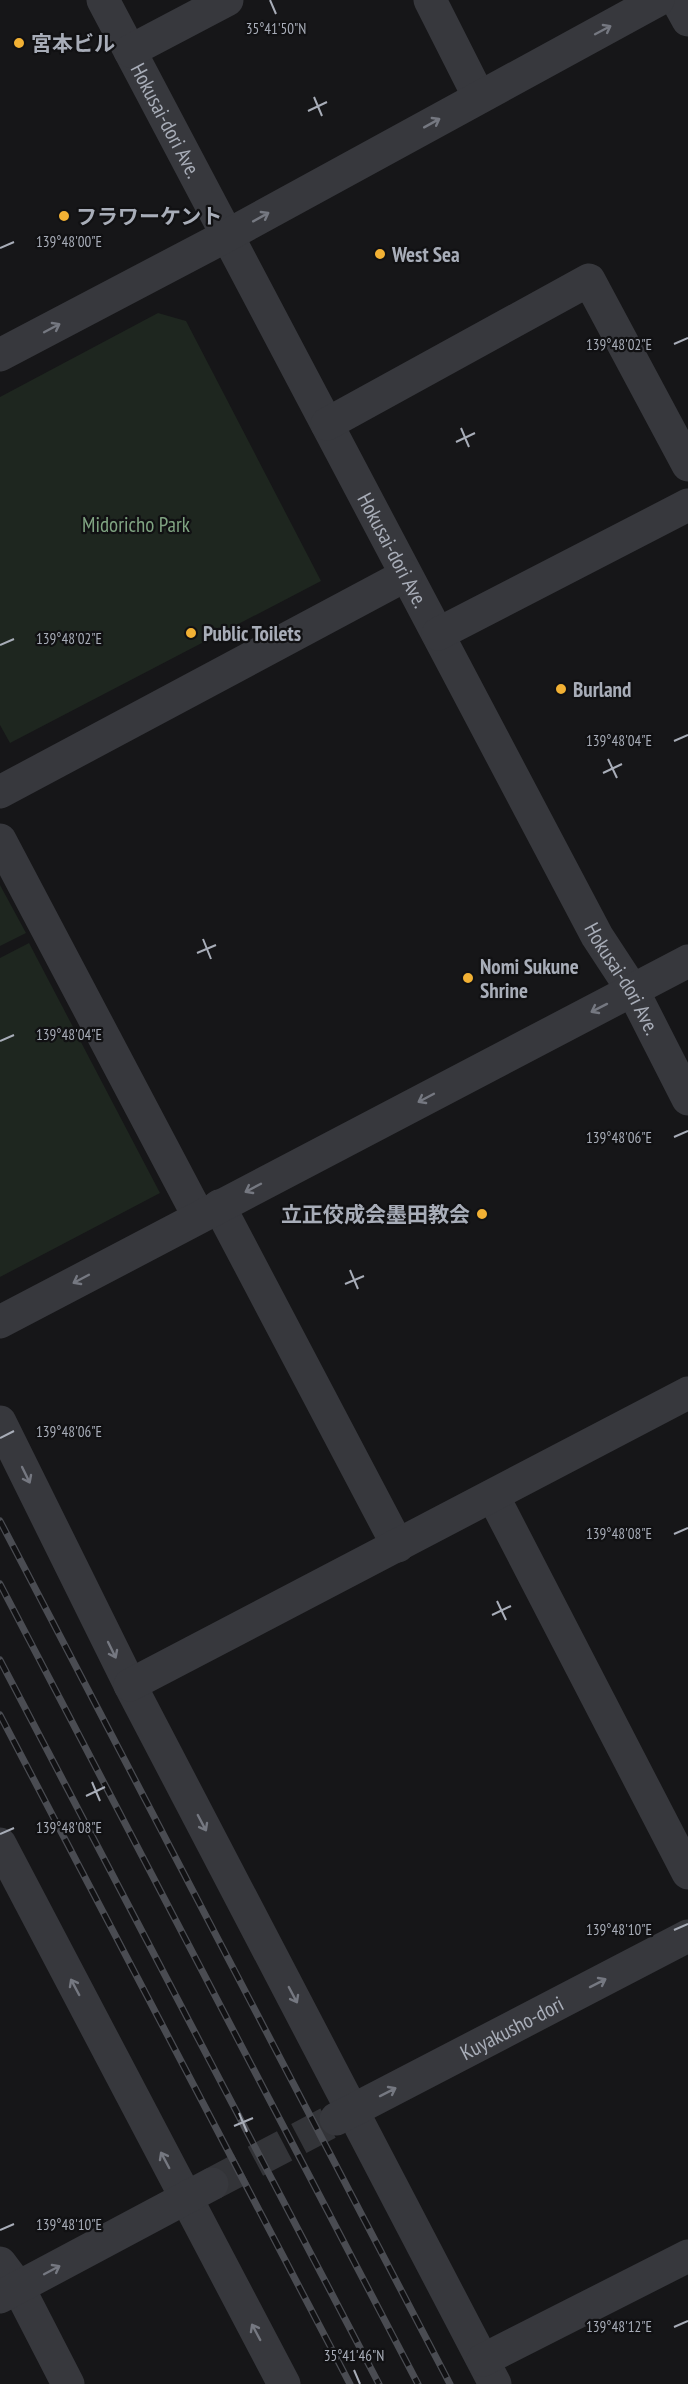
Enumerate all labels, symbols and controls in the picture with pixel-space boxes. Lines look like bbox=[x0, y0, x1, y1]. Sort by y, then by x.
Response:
text: 35°41'50"N bbox=[246, 19, 306, 38]
one-way arrow bbox=[594, 24, 612, 35]
place label: 宮本ビル bbox=[31, 30, 115, 57]
marker: 宮本ビル bbox=[12, 36, 26, 50]
street label: Hokusai-dori Ave. bbox=[125, 58, 208, 182]
one-way arrow bbox=[423, 117, 440, 129]
place label: フラワーケント bbox=[76, 203, 222, 230]
marker: フラワーケント bbox=[57, 209, 71, 223]
one-way arrow bbox=[252, 211, 269, 223]
text: 139°48'00"E bbox=[36, 232, 102, 251]
place label: West Sea bbox=[391, 241, 460, 268]
marker: West Sea bbox=[373, 247, 387, 261]
one-way arrow bbox=[42, 322, 60, 333]
text: 139°48'02"E bbox=[586, 335, 652, 354]
street label: Hokusai-dori Ave. bbox=[352, 488, 435, 612]
park label: Midoricho Park bbox=[82, 511, 190, 538]
place label: Public Toilets bbox=[203, 620, 301, 647]
marker: Public Toilets bbox=[184, 626, 198, 640]
text: 139°48'02"E bbox=[36, 629, 102, 648]
place label: Burland bbox=[573, 676, 631, 703]
marker: Burland bbox=[554, 682, 568, 696]
text: 139°48'04"E bbox=[586, 731, 652, 750]
street label: Hokusai-dori Ave. bbox=[579, 918, 666, 1039]
place label: Nomi Sukune Shrine bbox=[480, 953, 579, 1004]
marker: Nomi Sukune Shrine bbox=[461, 971, 475, 985]
one-way arrow bbox=[591, 1003, 609, 1014]
text: 139°48'04"E bbox=[36, 1025, 102, 1044]
one-way arrow bbox=[418, 1092, 435, 1104]
text: 139°48'06"E bbox=[586, 1128, 652, 1147]
one-way arrow bbox=[245, 1183, 263, 1194]
place label: 立正佼成会墨田教会 bbox=[281, 1201, 470, 1228]
marker: 立正佼成会墨田教会 bbox=[475, 1207, 489, 1221]
one-way arrow bbox=[72, 1274, 90, 1285]
text: 139°48'06"E bbox=[36, 1422, 102, 1441]
one-way arrow bbox=[21, 1465, 32, 1483]
text: 139°48'08"E bbox=[586, 1524, 652, 1543]
one-way arrow bbox=[107, 1640, 119, 1658]
one-way arrow bbox=[197, 1813, 208, 1831]
text: 139°48'08"E bbox=[36, 1818, 102, 1837]
text: 139°48'10"E bbox=[586, 1920, 652, 1939]
one-way arrow bbox=[589, 1977, 607, 1988]
one-way arrow bbox=[69, 1979, 81, 1996]
one-way arrow bbox=[288, 1986, 299, 2004]
street label: Kuyakusho-dori bbox=[455, 1990, 568, 2066]
one-way arrow bbox=[379, 2086, 396, 2098]
one-way arrow bbox=[159, 2152, 171, 2169]
text: 139°48'10"E bbox=[36, 2215, 102, 2234]
one-way arrow bbox=[42, 2263, 60, 2275]
text: 139°48'12"E bbox=[586, 2317, 652, 2336]
one-way arrow bbox=[250, 2324, 261, 2342]
text: 35°41'46"N bbox=[324, 2346, 384, 2365]

